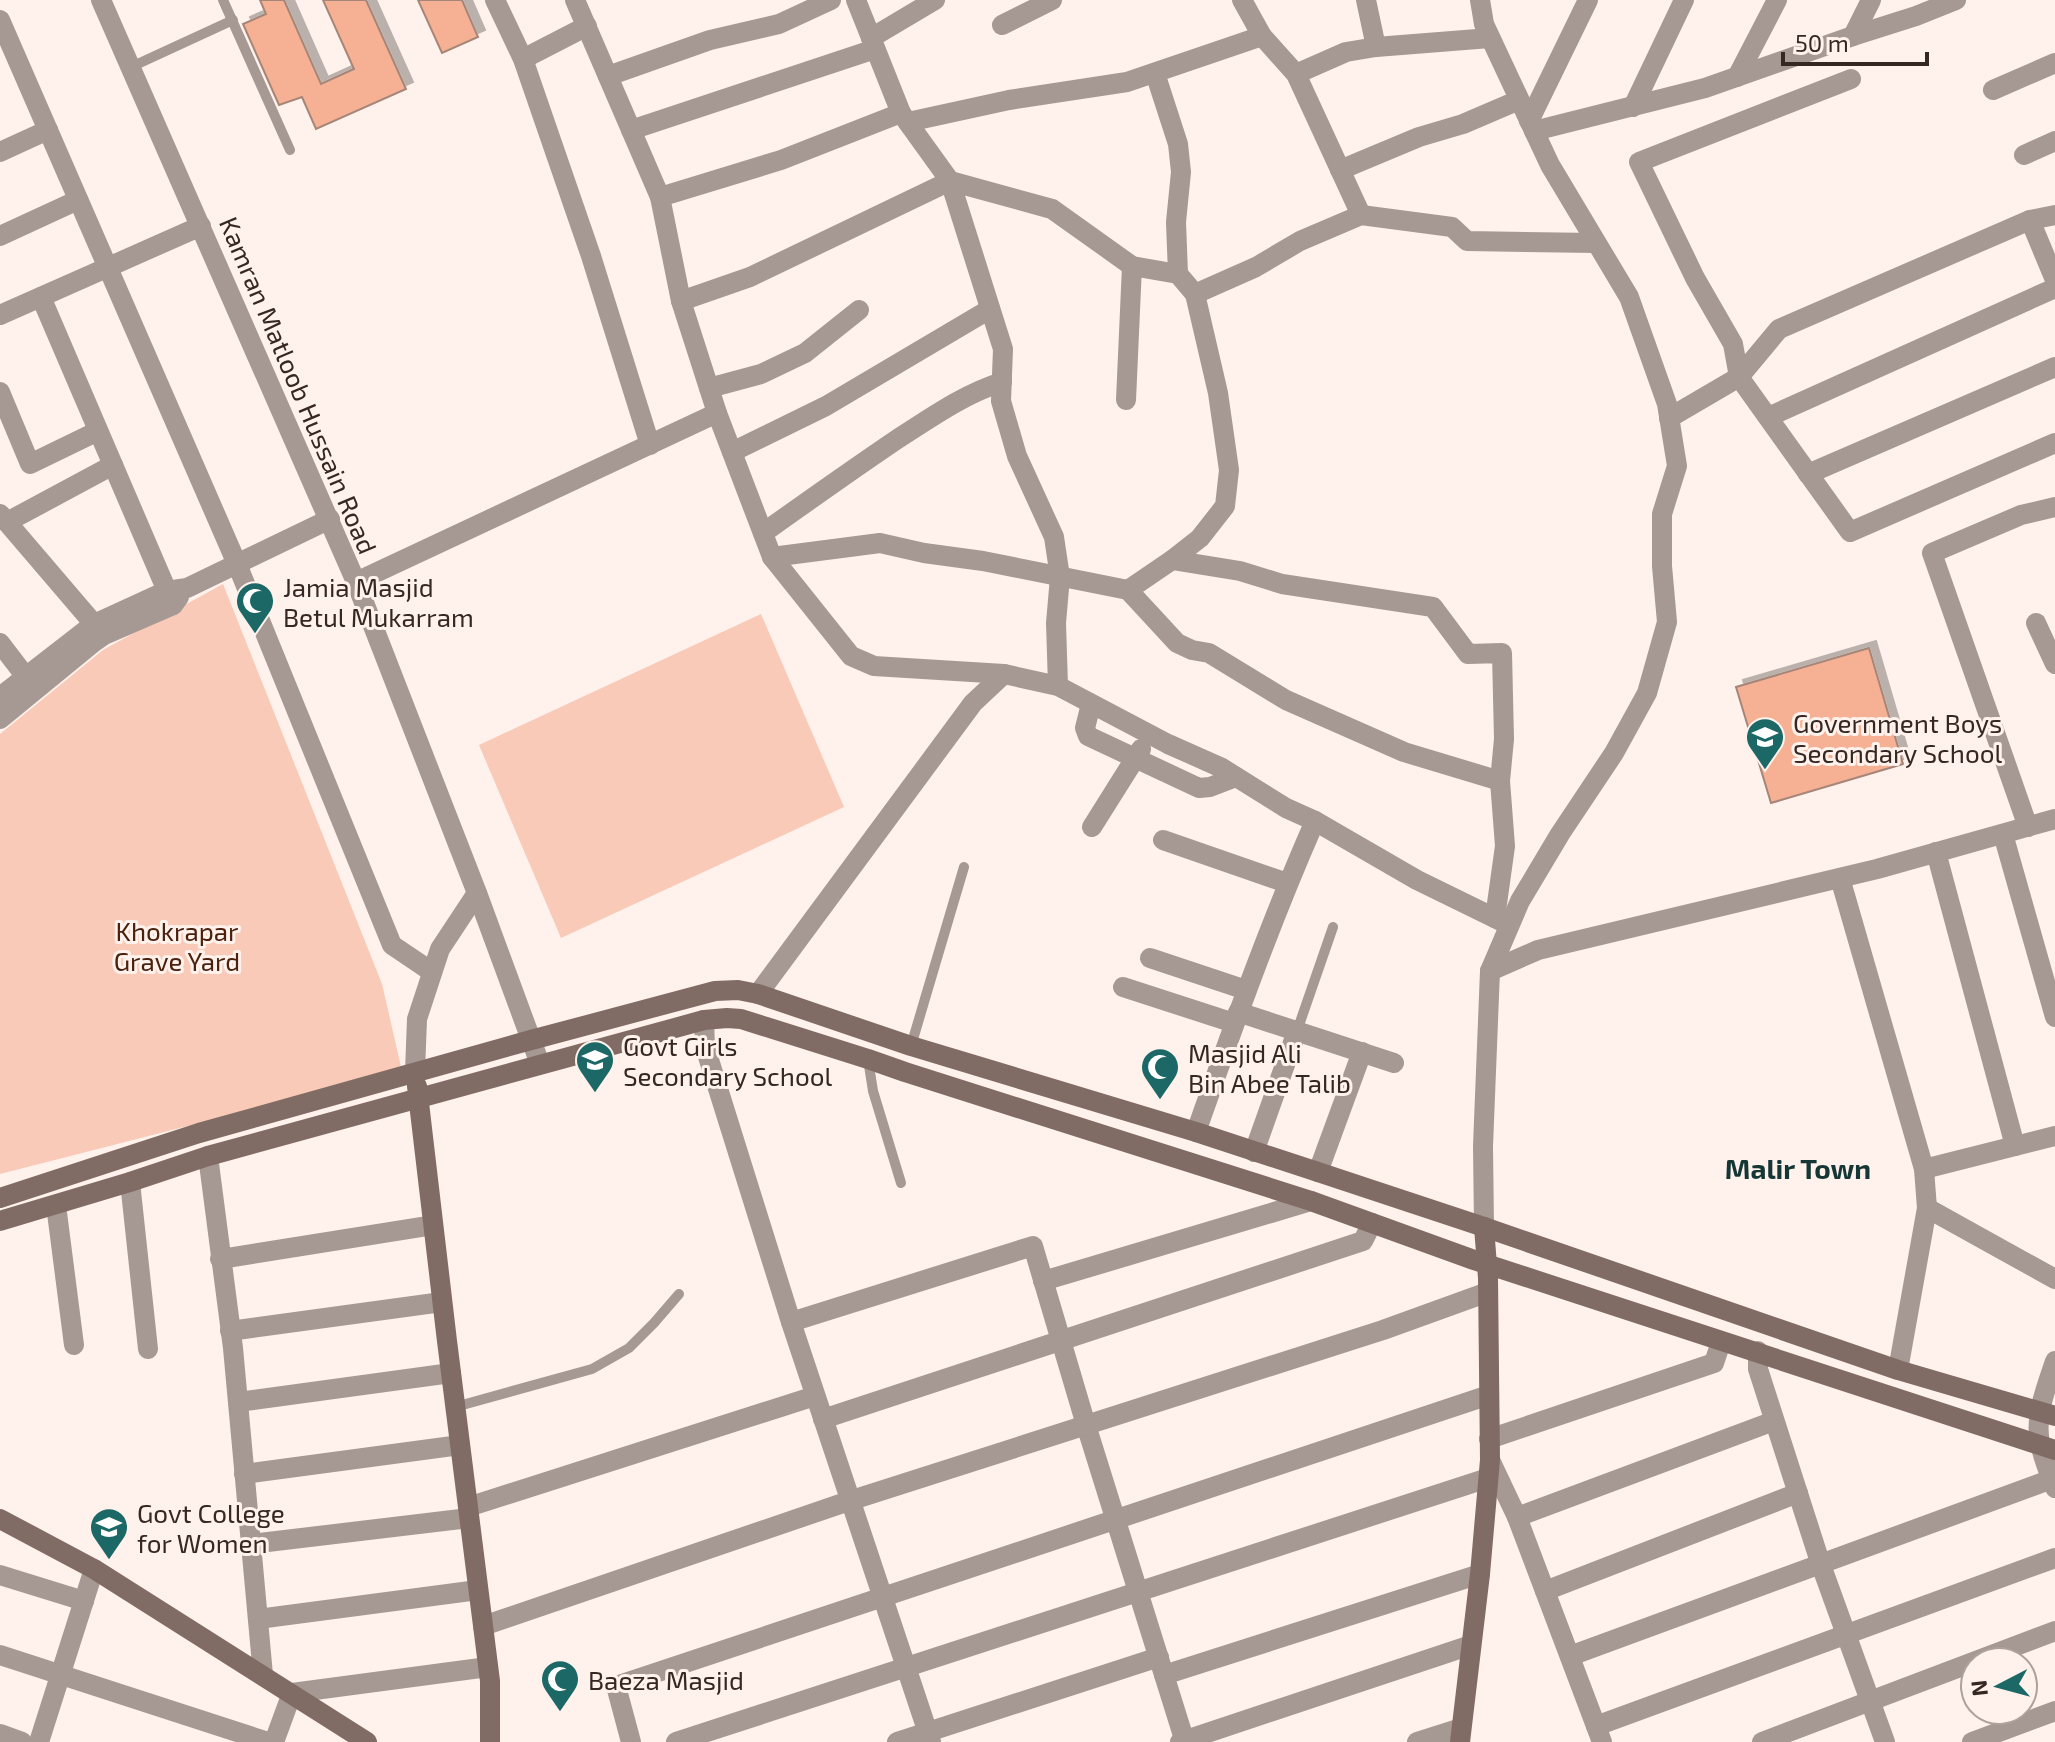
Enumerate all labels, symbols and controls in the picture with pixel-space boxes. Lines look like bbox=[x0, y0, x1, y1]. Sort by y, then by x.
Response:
scale bar bbox=[1783, 16, 1927, 66]
text: 50 m bbox=[1795, 28, 1849, 57]
street label: Kamran Matloob Hussain Road bbox=[214, 212, 384, 558]
place label: Jamia Masjid Betul Mukarram bbox=[283, 571, 474, 632]
mosque icon: Jamia Masjid Betul Mukarram bbox=[234, 580, 276, 635]
place label: Government Boys Secondary School bbox=[1793, 707, 2002, 768]
school or university icon: Government Boys Secondary School bbox=[1744, 716, 1786, 771]
park label: Khokrapar Grave Yard bbox=[114, 915, 240, 976]
place label: Govt Girls Secondary School bbox=[623, 1030, 832, 1091]
place label: Masjid Ali Bin Abee Talib bbox=[1188, 1037, 1351, 1098]
school or university icon: Govt Girls Secondary School bbox=[574, 1039, 616, 1094]
mosque icon: Masjid Ali Bin Abee Talib bbox=[1139, 1046, 1181, 1101]
district label: Malir Town bbox=[1725, 1151, 1871, 1185]
place label: Govt College for Women bbox=[137, 1497, 285, 1558]
school or university icon: Govt College for Women bbox=[88, 1506, 130, 1561]
north arrow bbox=[1959, 1646, 2039, 1726]
mosque icon: Baeza Masjid bbox=[539, 1658, 581, 1713]
place label: Baeza Masjid bbox=[588, 1664, 744, 1695]
text: N bbox=[1964, 1679, 1992, 1697]

